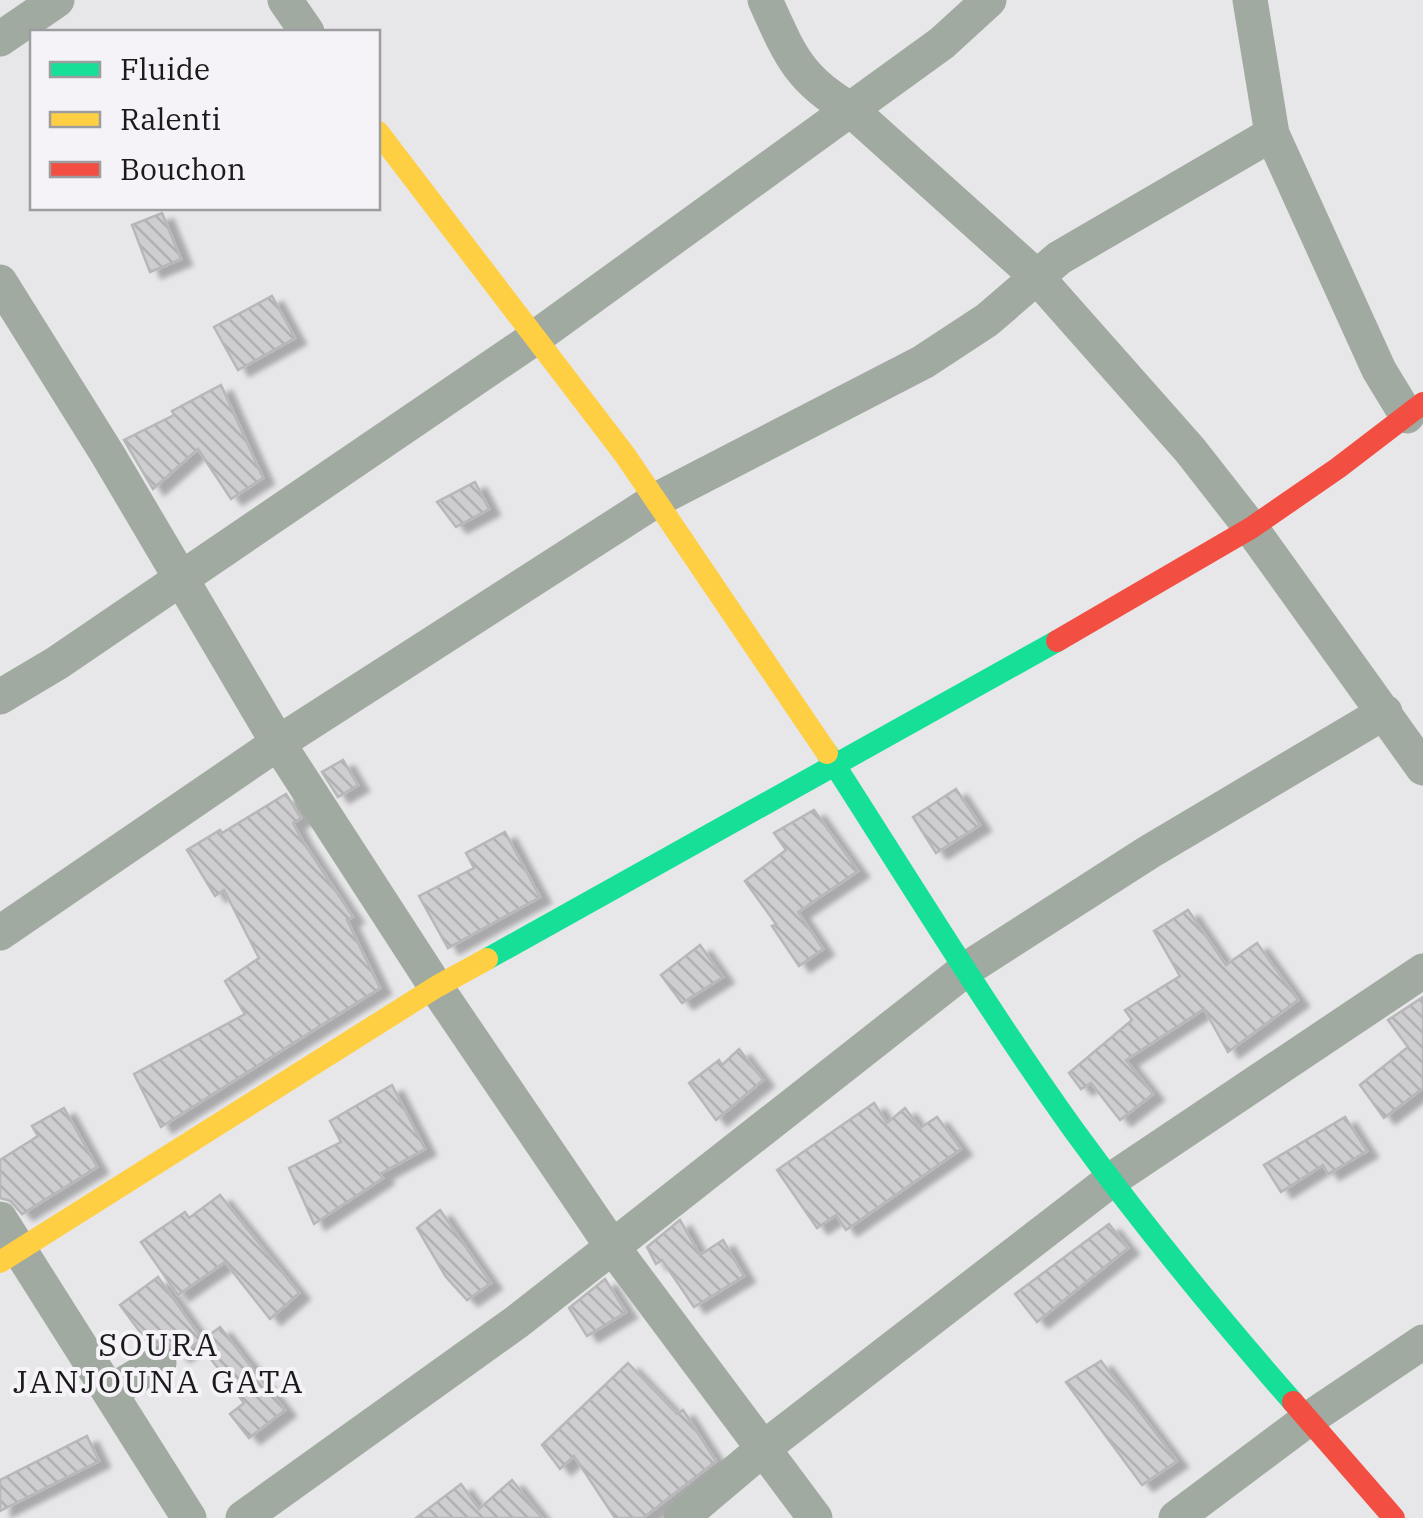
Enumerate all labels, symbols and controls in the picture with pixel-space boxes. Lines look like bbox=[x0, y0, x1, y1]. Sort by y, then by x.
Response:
legend bbox=[30, 30, 380, 210]
text: Fluide bbox=[120, 49, 210, 88]
text: Ralenti bbox=[120, 99, 221, 138]
text: Bouchon bbox=[120, 149, 246, 188]
district label: SOURA JANJOUNA GATA bbox=[13, 1323, 305, 1402]

